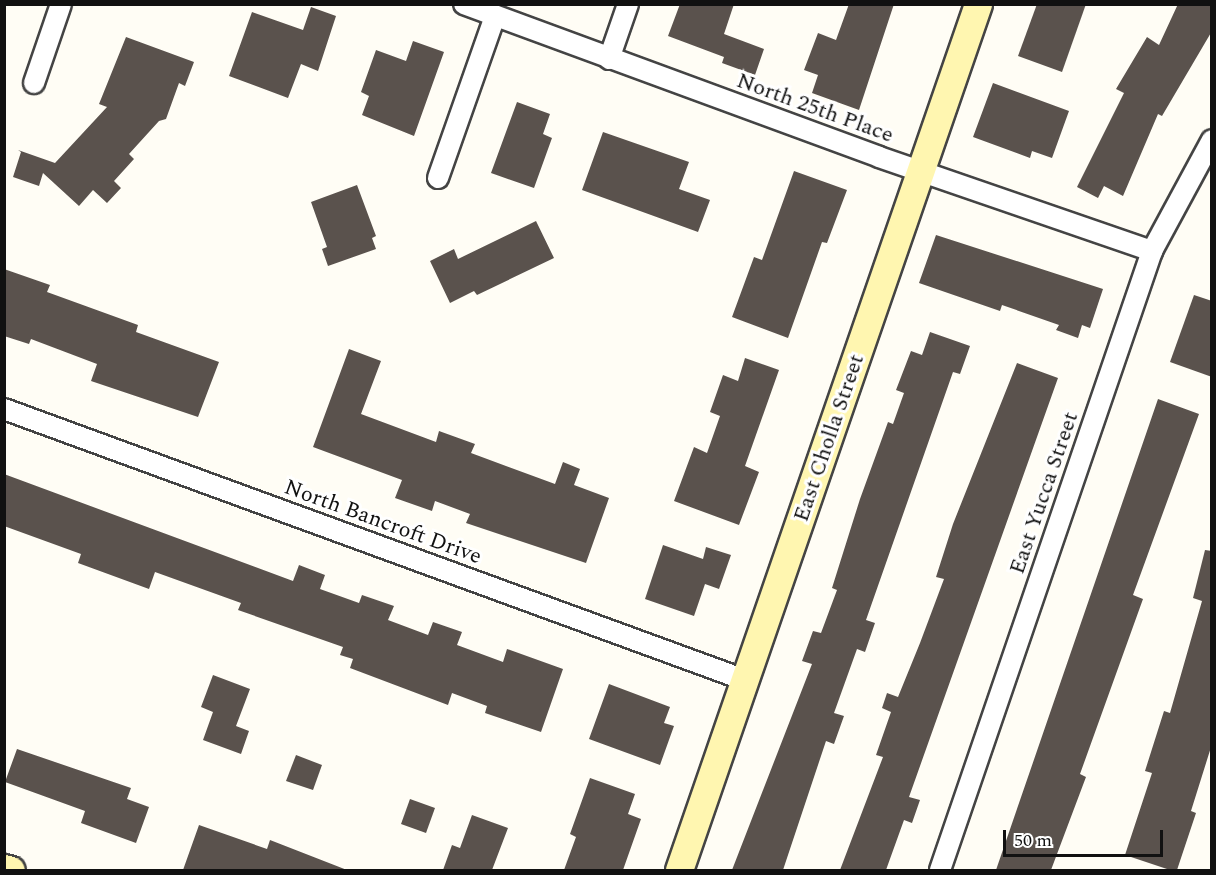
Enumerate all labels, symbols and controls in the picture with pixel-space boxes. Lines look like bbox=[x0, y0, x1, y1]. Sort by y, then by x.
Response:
street label: North 25th Place bbox=[733, 67, 897, 149]
street label: East Cholla Street bbox=[788, 351, 870, 525]
street label: East Yucca Street bbox=[1004, 408, 1084, 578]
street label: North Bancroft Drive bbox=[281, 474, 485, 570]
scale bar bbox=[1006, 818, 1166, 856]
text: 50 m bbox=[1014, 827, 1052, 854]

